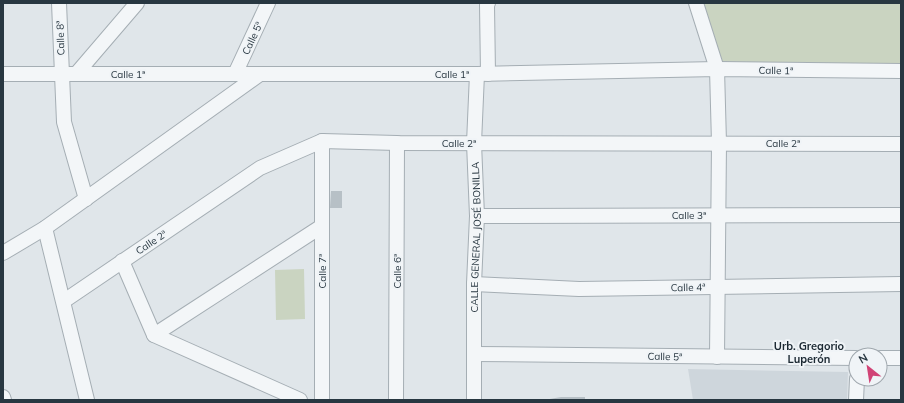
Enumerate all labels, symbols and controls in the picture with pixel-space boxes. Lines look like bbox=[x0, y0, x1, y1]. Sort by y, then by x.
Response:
street label: Calle 8ª bbox=[53, 20, 68, 56]
street label: Calle 5ª bbox=[239, 20, 266, 57]
street label: Calle 1ª bbox=[759, 64, 793, 77]
street label: Calle 1ª bbox=[111, 68, 145, 81]
street label: Calle 1ª bbox=[435, 68, 469, 81]
street label: Calle 2ª bbox=[442, 137, 476, 150]
street label: Calle 2ª bbox=[766, 137, 800, 150]
street label: CALLE GENERAL JOSÉ BONILLA bbox=[468, 161, 484, 312]
street label: Calle 3ª bbox=[672, 209, 706, 222]
street label: Calle 2ª bbox=[133, 227, 169, 258]
street label: Calle 7ª bbox=[316, 254, 329, 288]
street label: Calle 6ª bbox=[391, 254, 404, 288]
street label: Calle 4ª bbox=[671, 281, 705, 294]
district label: Urb. Gregorio Luperón bbox=[774, 339, 845, 366]
north arrow bbox=[848, 347, 888, 387]
street label: Calle 5ª bbox=[648, 350, 682, 363]
text: N bbox=[856, 350, 870, 366]

